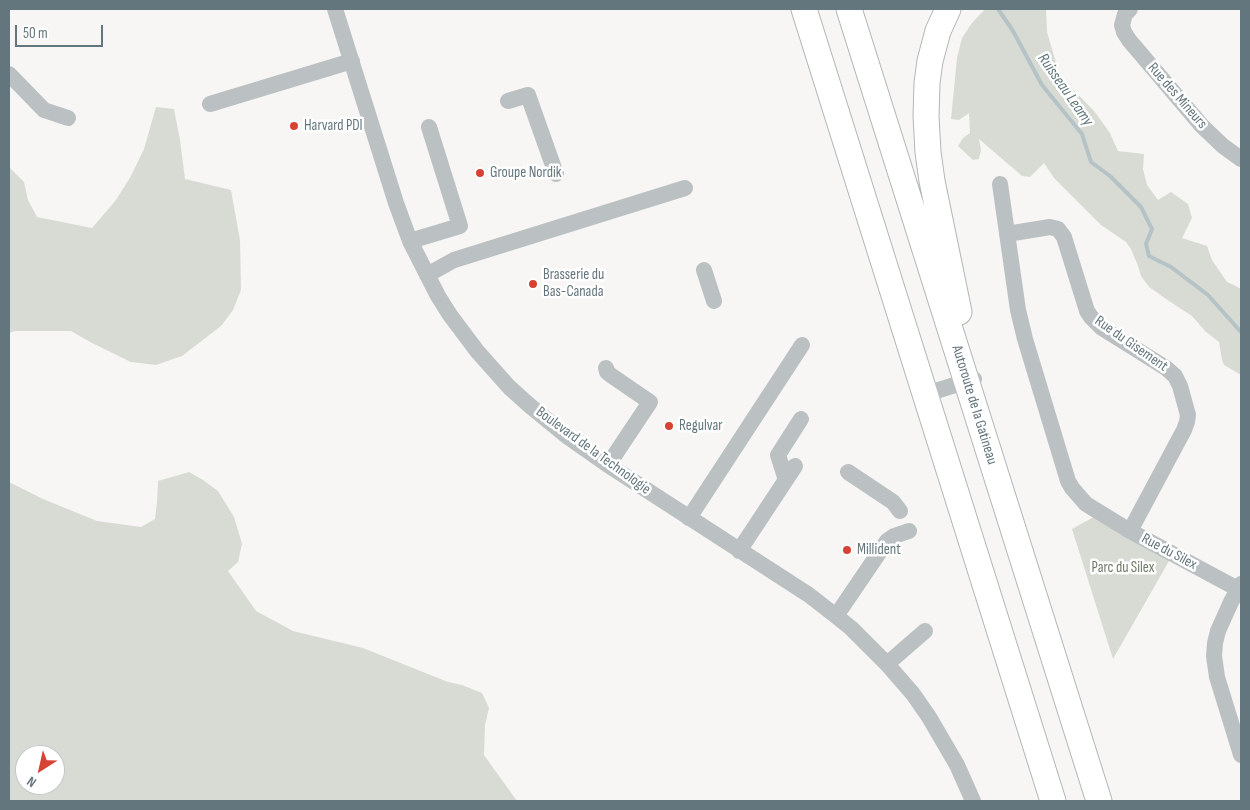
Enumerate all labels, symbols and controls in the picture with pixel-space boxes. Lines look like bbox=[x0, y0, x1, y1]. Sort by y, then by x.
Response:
scale bar bbox=[18, 15, 105, 47]
text: 50 m bbox=[23, 24, 48, 43]
water label: Ruisseau Leamy bbox=[1033, 50, 1097, 130]
street label: Rue des Mineurs bbox=[1143, 59, 1211, 133]
place label: Harvard PDI bbox=[304, 117, 363, 135]
marker: Harvard PDI bbox=[288, 120, 300, 132]
place label: Groupe Nordik bbox=[490, 164, 561, 182]
marker: Groupe Nordik bbox=[474, 167, 486, 179]
place label: Brasserie du Bas-Canada bbox=[543, 266, 604, 301]
marker: Brasserie du Bas-Canada bbox=[527, 278, 539, 290]
street label: Rue du Gisement bbox=[1091, 312, 1171, 376]
street label: Autoroute de la Gatineau bbox=[947, 343, 1001, 467]
street label: Boulevard de la Technologie bbox=[532, 403, 654, 499]
place label: Regulvar bbox=[679, 417, 722, 435]
marker: Regulvar bbox=[663, 420, 675, 432]
street label: Rue du Silex bbox=[1138, 530, 1200, 574]
place label: Millident bbox=[857, 541, 901, 559]
marker: Millident bbox=[841, 544, 853, 556]
park label: Parc du Silex bbox=[1092, 559, 1154, 577]
north arrow bbox=[15, 745, 65, 795]
text: N bbox=[24, 773, 40, 791]

